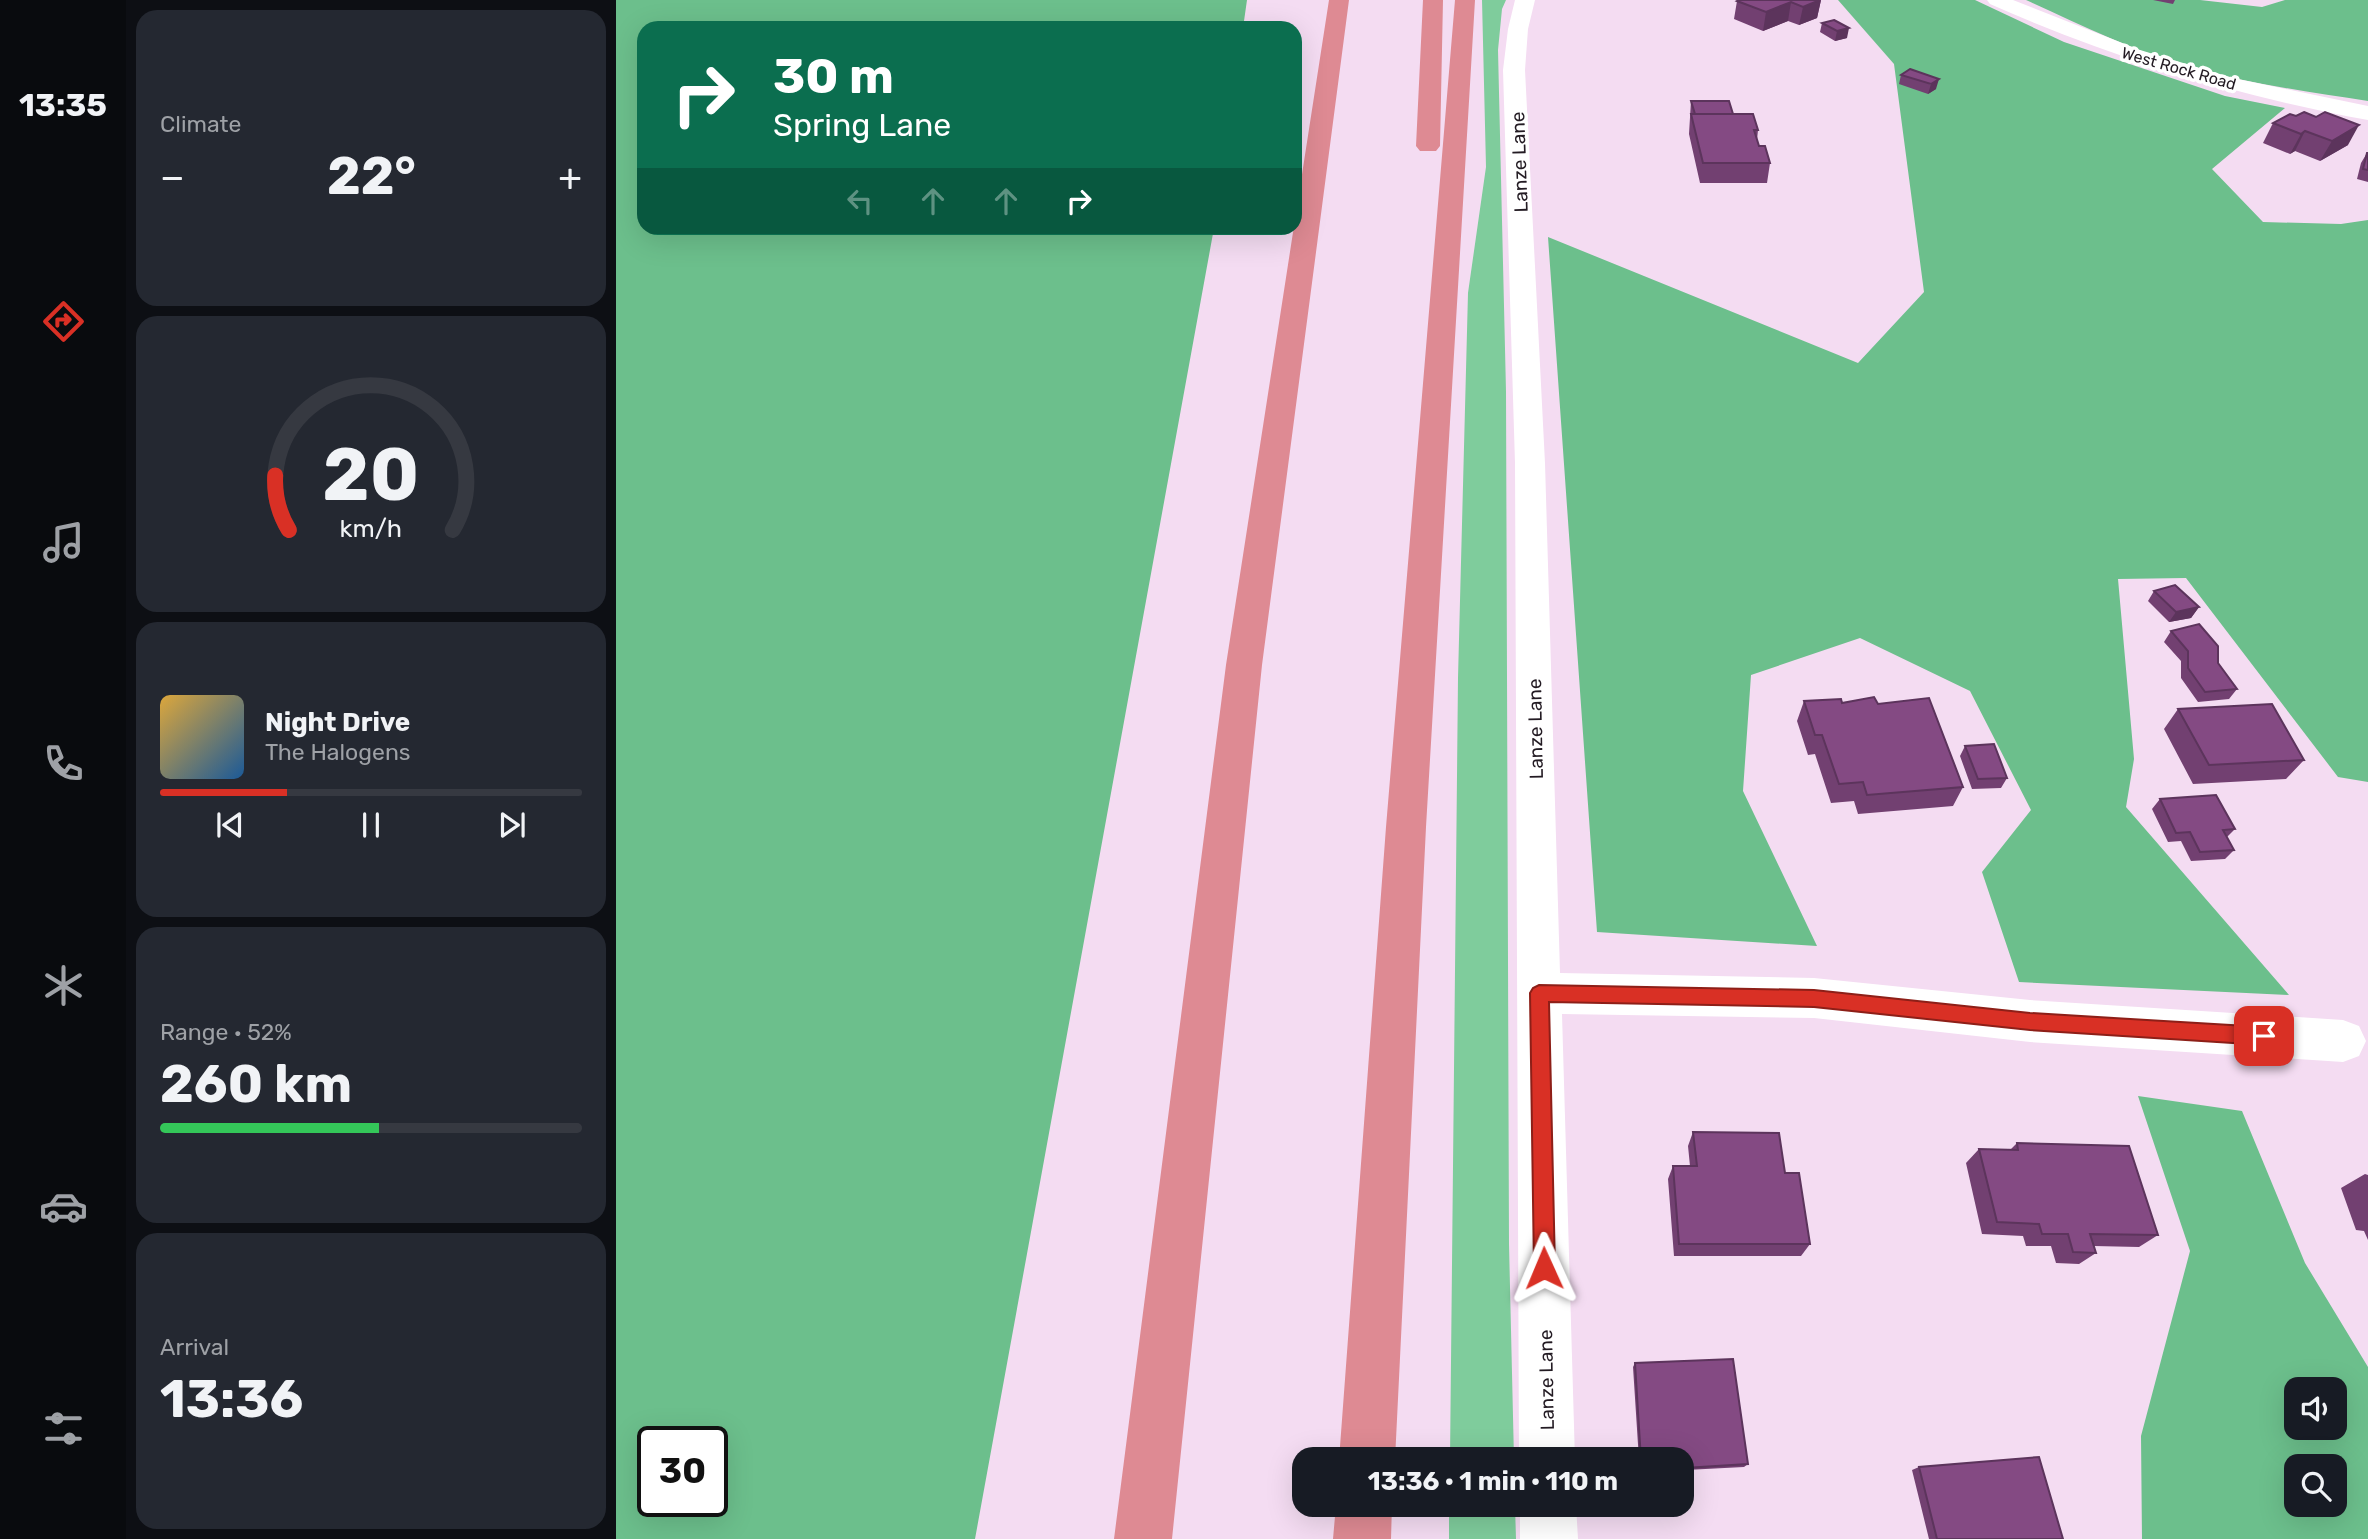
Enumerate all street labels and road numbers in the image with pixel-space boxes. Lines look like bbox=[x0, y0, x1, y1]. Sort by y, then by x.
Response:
street label: West Rock Road bbox=[2119, 43, 2238, 94]
street label: Lanze Lane bbox=[1506, 111, 1533, 213]
street label: Lanze Lane bbox=[1523, 678, 1548, 780]
street label: Lanze Lane bbox=[1534, 1329, 1559, 1431]

